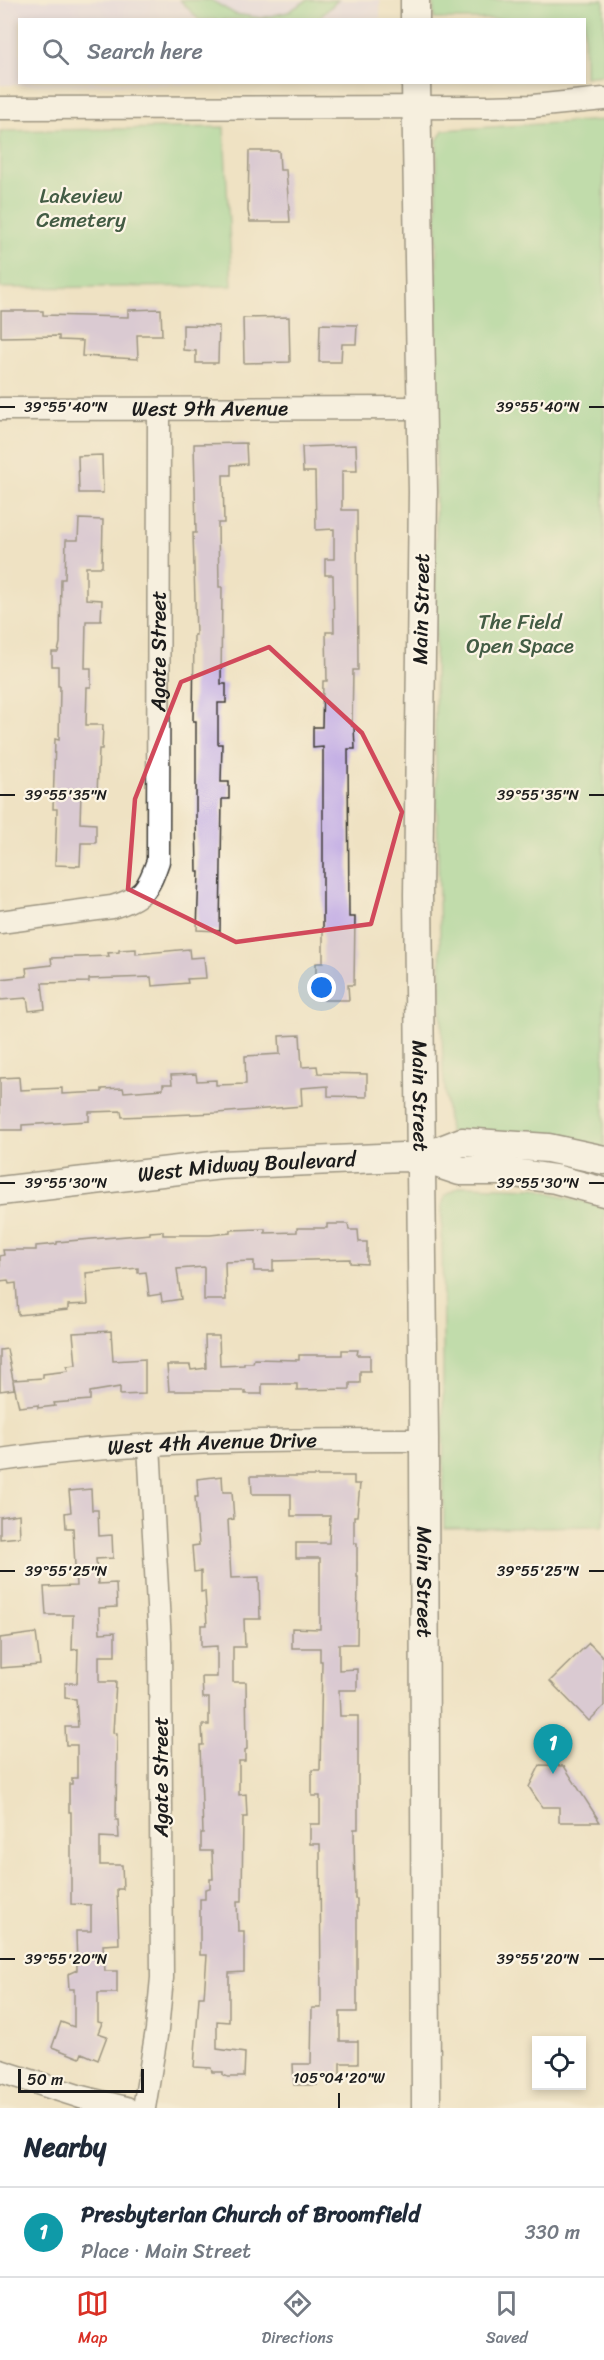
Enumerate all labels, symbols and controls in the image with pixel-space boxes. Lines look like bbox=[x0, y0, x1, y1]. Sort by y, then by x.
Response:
search box bbox=[18, 18, 586, 84]
text: Search here bbox=[87, 32, 203, 71]
icon: search bbox=[39, 35, 72, 68]
park label: Lakeview Cemetery bbox=[36, 177, 126, 239]
street label: West 9th Avenue bbox=[132, 389, 288, 428]
text: 39°55'40"N bbox=[24, 394, 108, 420]
text: 39°55'40"N bbox=[496, 394, 580, 420]
street label: Main Street bbox=[401, 553, 441, 665]
street label: Agate Street bbox=[139, 591, 178, 713]
park label: The Field Open Space bbox=[466, 603, 574, 665]
text: 39°55'35"N bbox=[25, 782, 108, 808]
text: 39°55'35"N bbox=[497, 782, 580, 808]
your location bbox=[307, 973, 336, 1002]
street label: Main Street bbox=[401, 1040, 440, 1152]
street label: West Midway Boulevard bbox=[135, 1140, 359, 1194]
text: 39°55'30"N bbox=[25, 1170, 108, 1196]
text: 39°55'30"N bbox=[497, 1170, 580, 1196]
street label: West 4th Avenue Drive bbox=[106, 1421, 317, 1467]
street label: Main Street bbox=[405, 1526, 444, 1638]
text: 39°55'25"N bbox=[25, 1558, 108, 1584]
text: 39°55'25"N bbox=[497, 1558, 580, 1584]
street label: Agate Street bbox=[142, 1717, 180, 1838]
pin: 1 bbox=[534, 1724, 572, 1774]
text: 39°55'20"N bbox=[25, 1946, 108, 1972]
text: 39°55'20"N bbox=[497, 1946, 580, 1972]
map controls bbox=[532, 2036, 586, 2090]
button: locate bbox=[532, 2036, 586, 2090]
text: 50 m bbox=[27, 2065, 63, 2094]
text: 105°04'20"W bbox=[293, 2065, 385, 2091]
scale bar bbox=[18, 2066, 144, 2094]
text: Nearby bbox=[24, 2124, 106, 2170]
text: Presbyterian Church of Broomfield bbox=[81, 2195, 420, 2234]
text: 1 bbox=[39, 2215, 48, 2250]
text: 330 m bbox=[525, 2215, 580, 2250]
text: Place · Main Street bbox=[81, 2234, 251, 2269]
tab: Map bbox=[76, 2287, 109, 2352]
tab: Directions bbox=[262, 2287, 333, 2352]
tab: Saved bbox=[486, 2287, 528, 2352]

